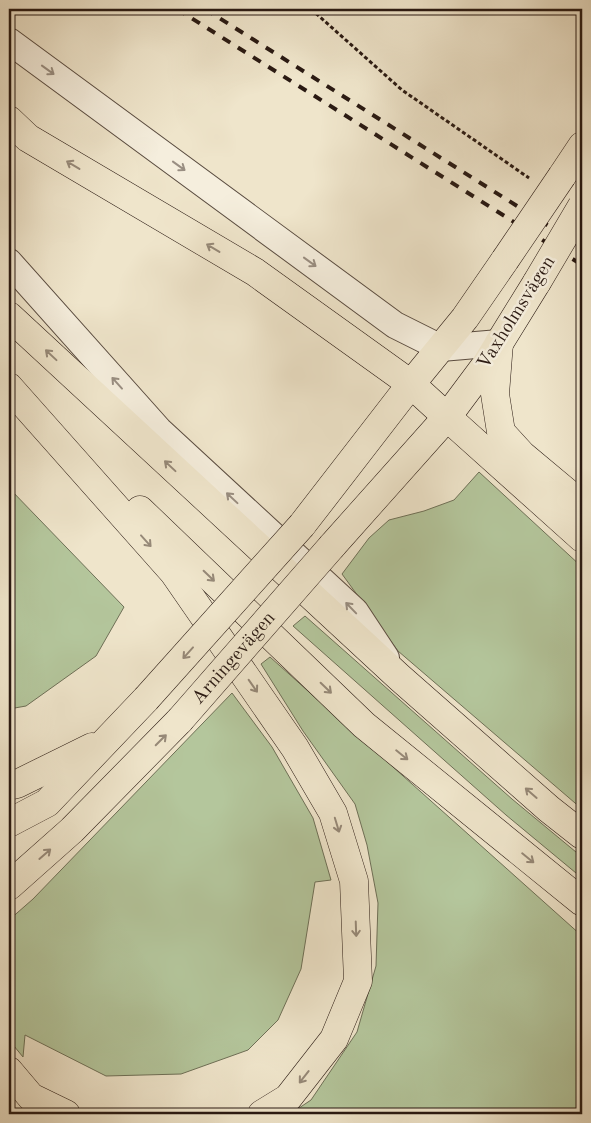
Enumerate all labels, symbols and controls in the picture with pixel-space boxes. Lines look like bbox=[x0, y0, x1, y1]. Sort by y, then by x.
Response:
one-way arrow bbox=[41, 65, 55, 75]
one-way arrow bbox=[66, 159, 81, 169]
one-way arrow bbox=[172, 161, 186, 171]
one-way arrow bbox=[206, 242, 220, 252]
street label: Vaxholmsvägen bbox=[475, 253, 559, 373]
one-way arrow bbox=[303, 257, 317, 267]
one-way arrow bbox=[44, 349, 57, 361]
one-way arrow bbox=[111, 377, 123, 390]
one-way arrow bbox=[164, 460, 176, 472]
one-way arrow bbox=[226, 492, 239, 504]
one-way arrow bbox=[140, 535, 152, 548]
one-way arrow bbox=[202, 570, 215, 582]
one-way arrow bbox=[345, 602, 357, 614]
street label: Arningevägen bbox=[189, 608, 279, 708]
one-way arrow bbox=[182, 646, 194, 659]
one-way arrow bbox=[248, 679, 258, 693]
one-way arrow bbox=[320, 682, 332, 694]
one-way arrow bbox=[155, 734, 167, 746]
one-way arrow bbox=[395, 750, 408, 761]
one-way arrow bbox=[525, 788, 538, 799]
one-way arrow bbox=[332, 816, 342, 832]
one-way arrow bbox=[39, 848, 52, 859]
one-way arrow bbox=[521, 852, 534, 863]
one-way arrow bbox=[351, 921, 361, 937]
one-way arrow bbox=[299, 1070, 310, 1083]

